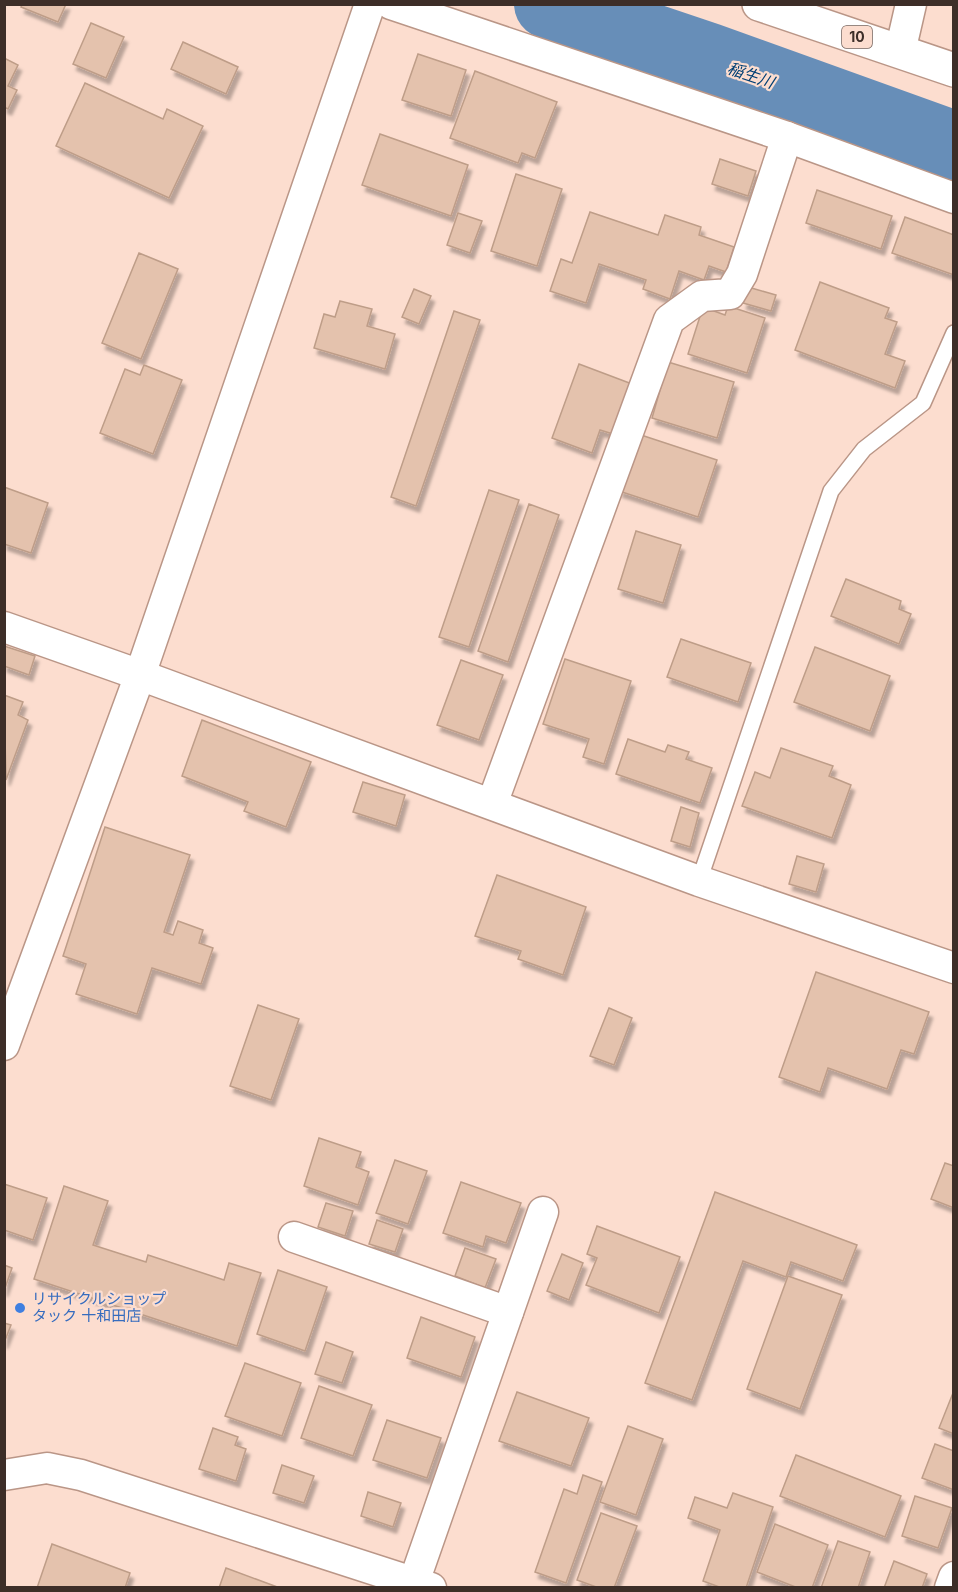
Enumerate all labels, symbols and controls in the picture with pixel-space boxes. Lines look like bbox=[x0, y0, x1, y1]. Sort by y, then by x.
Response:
road number: 10 bbox=[842, 26, 872, 48]
water label: 稲生川 bbox=[725, 58, 779, 93]
place label: リサイクルショップ タック 十和田店 bbox=[32, 1289, 166, 1325]
marker: リサイクルショップ タック 十和田店 bbox=[13, 1301, 27, 1315]

